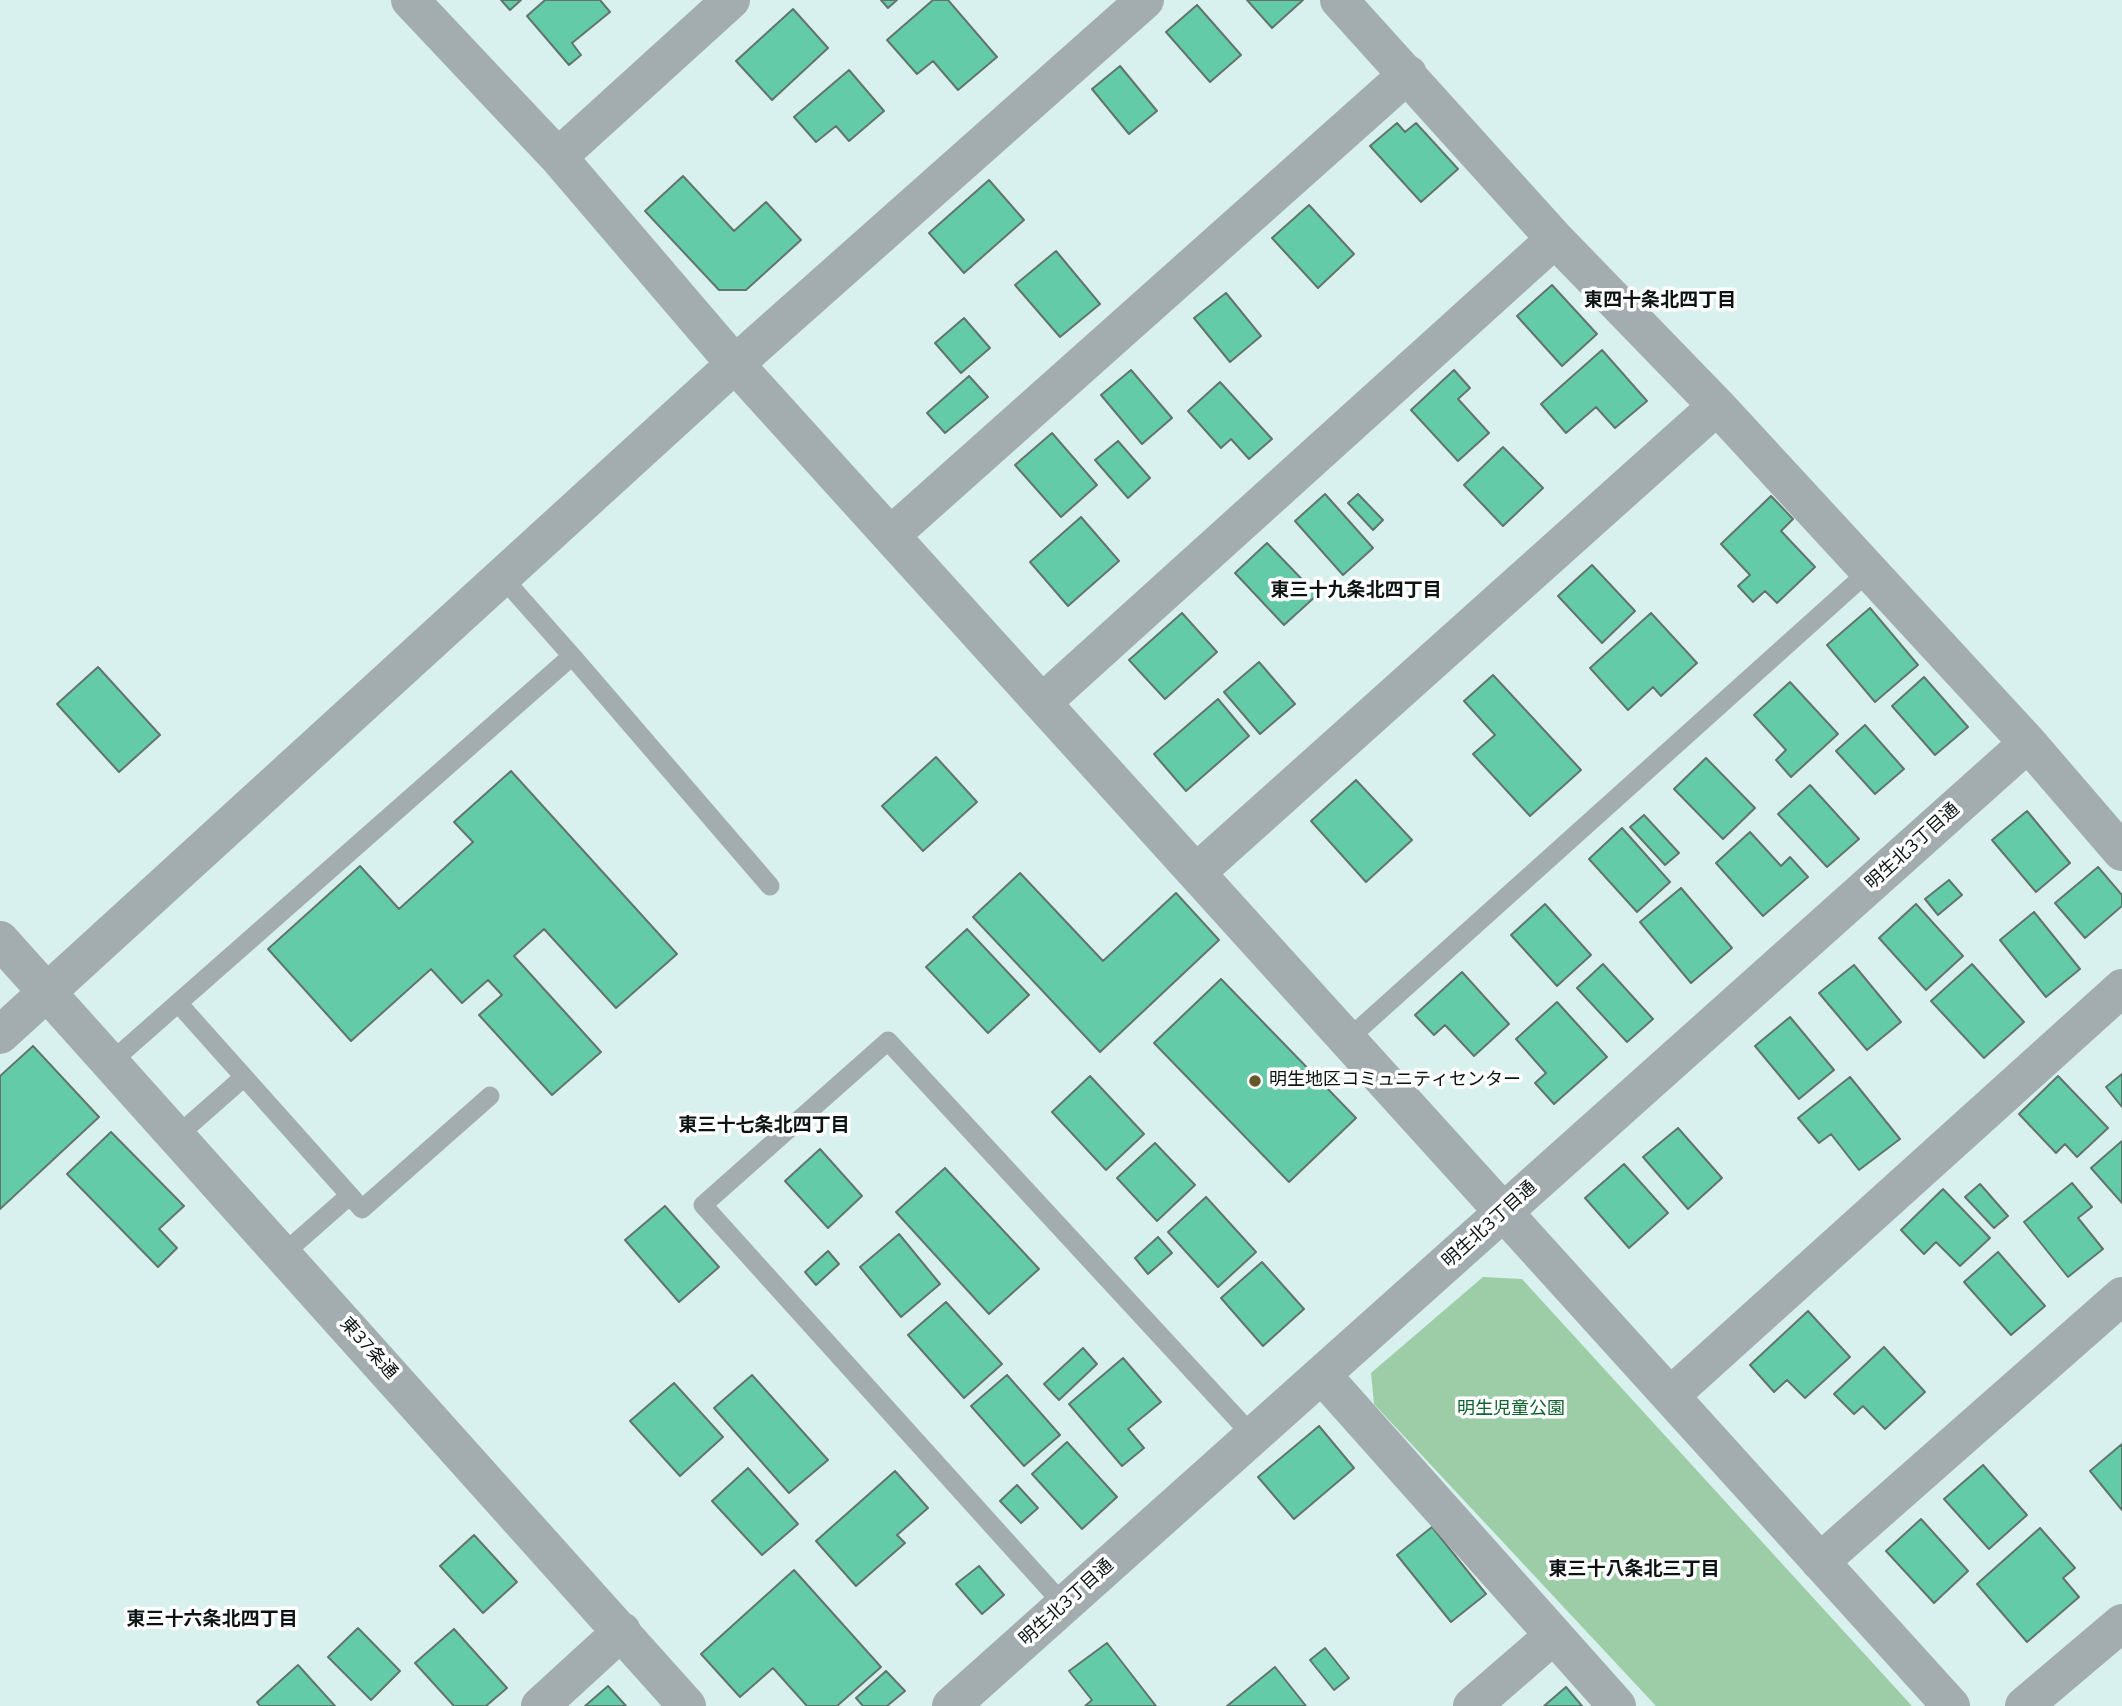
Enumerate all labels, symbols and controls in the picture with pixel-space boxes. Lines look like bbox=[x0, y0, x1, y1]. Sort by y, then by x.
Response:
district label: 東四十条北四丁目 bbox=[1584, 290, 1736, 312]
district label: 東三十九条北四丁目 bbox=[1271, 580, 1441, 602]
street label: 明生北3丁目通 bbox=[1862, 799, 1964, 895]
place label: 明生地区コミュニティセンター bbox=[1269, 1070, 1521, 1092]
marker: 明生地区コミュニティセンター bbox=[1247, 1073, 1263, 1089]
district label: 東三十七条北四丁目 bbox=[679, 1115, 849, 1137]
street label: 明生北3丁目通 bbox=[1439, 1177, 1541, 1273]
street label: 東37条通 bbox=[335, 1314, 401, 1384]
park label: 明生児童公園 bbox=[1457, 1399, 1565, 1421]
street label: 明生北3丁目通 bbox=[1016, 1555, 1118, 1651]
district label: 東三十八条北三丁目 bbox=[1549, 1559, 1719, 1581]
district label: 東三十六条北四丁目 bbox=[127, 1609, 297, 1631]

